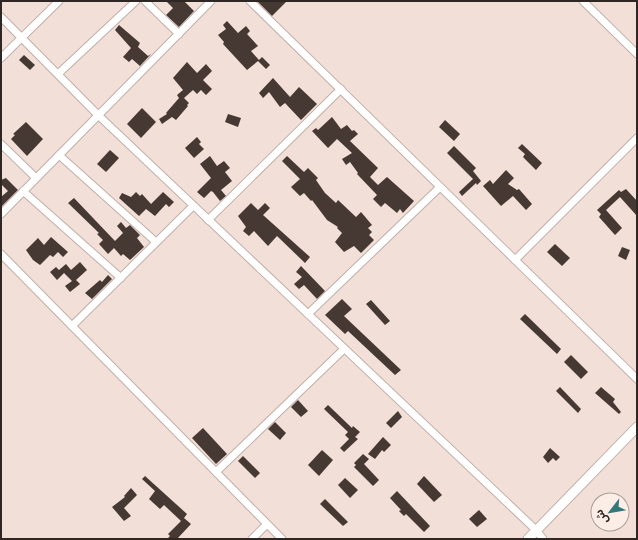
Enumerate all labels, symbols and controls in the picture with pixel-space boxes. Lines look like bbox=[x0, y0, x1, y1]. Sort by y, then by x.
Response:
north arrow bbox=[590, 492, 630, 532]
text: ش bbox=[592, 507, 611, 527]

